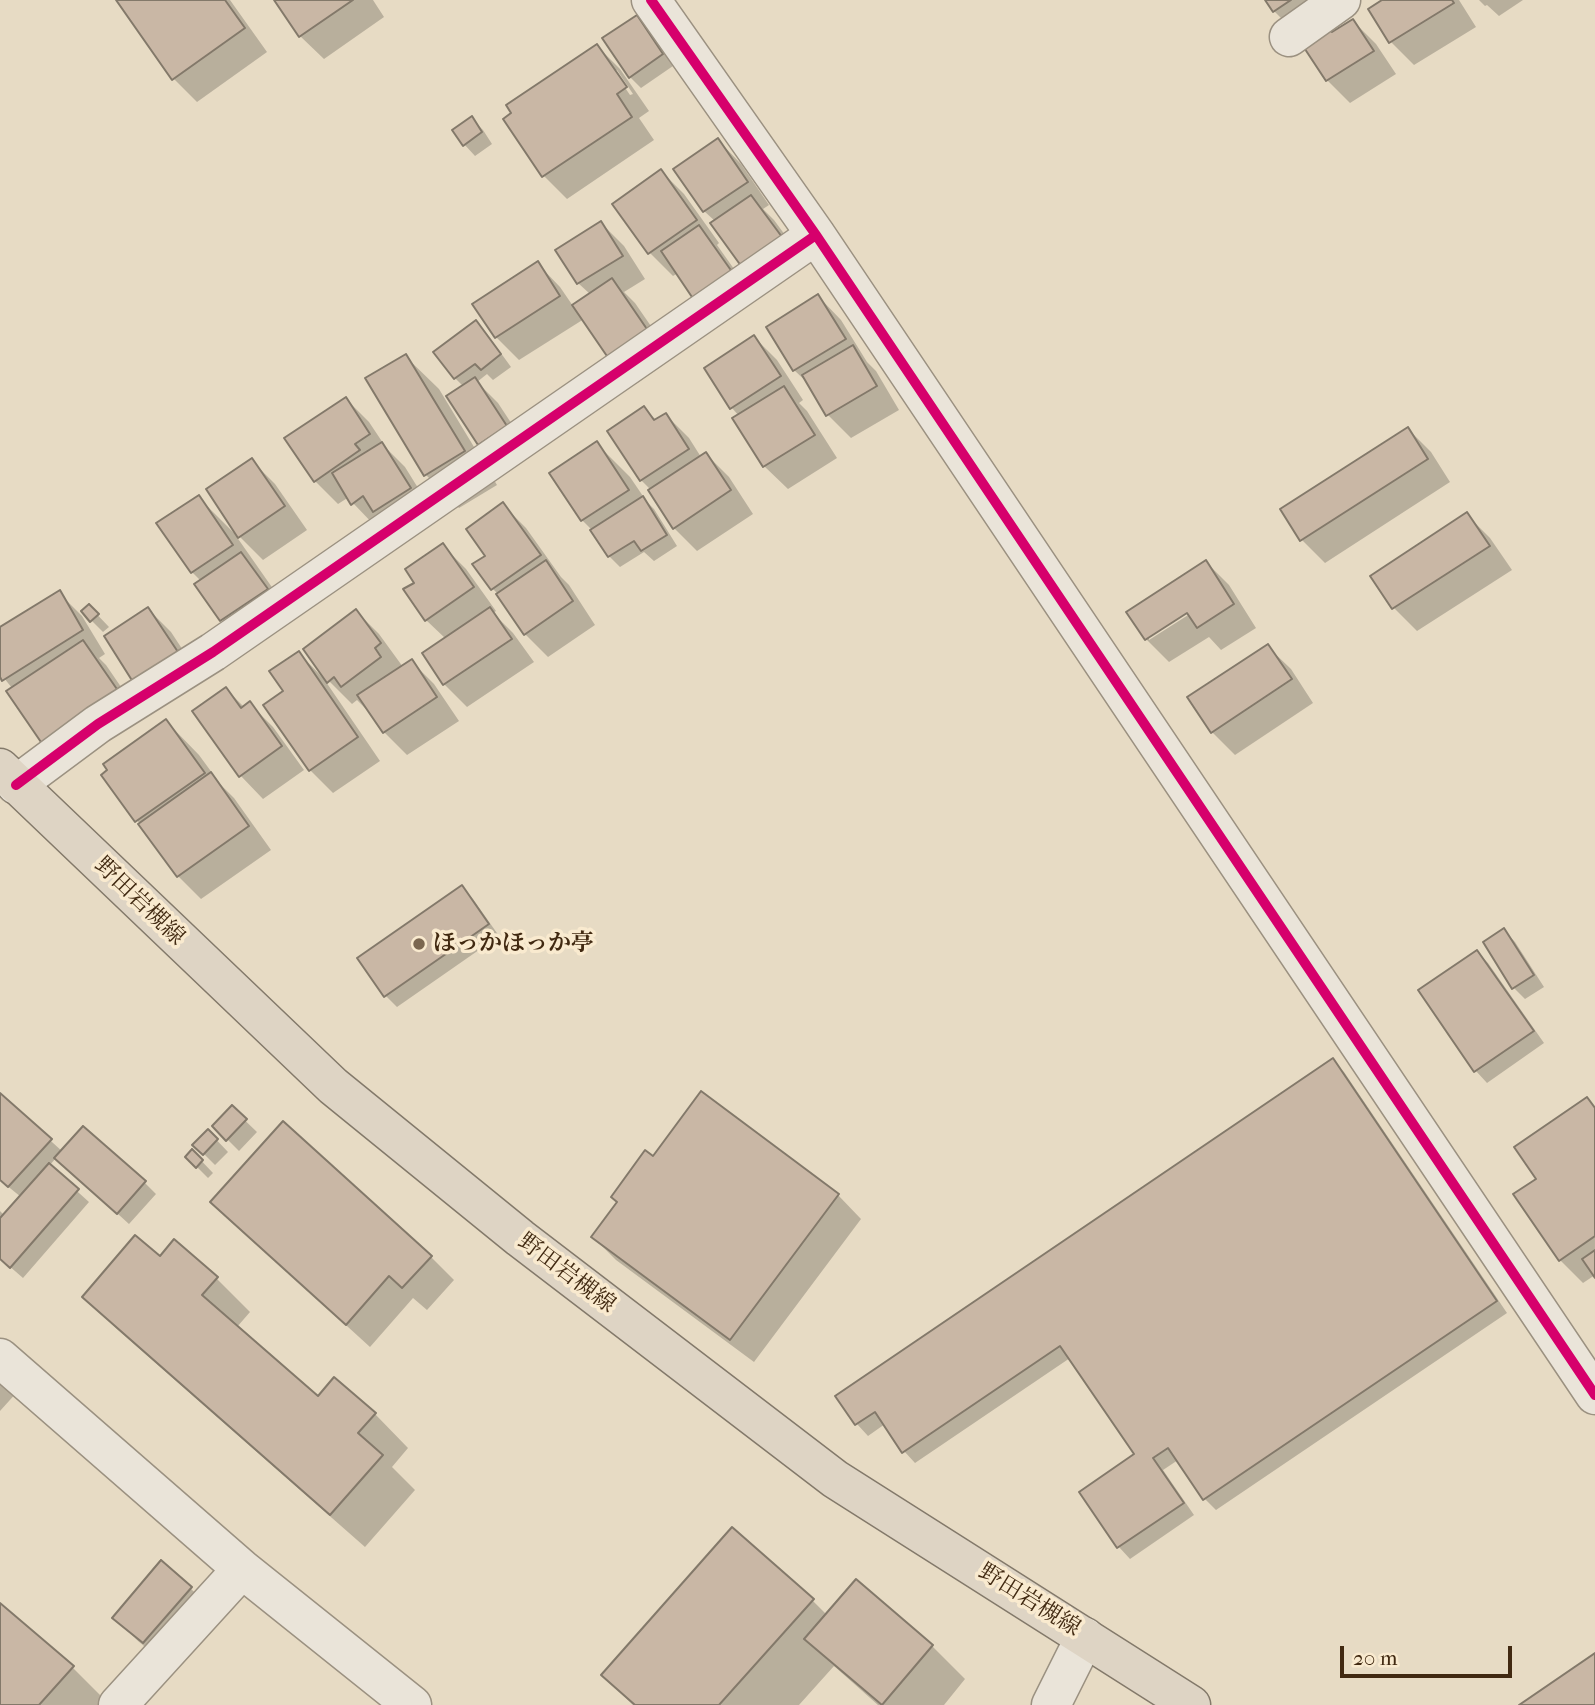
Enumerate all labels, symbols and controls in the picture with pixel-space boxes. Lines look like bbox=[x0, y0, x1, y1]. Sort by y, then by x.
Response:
street label: 野田岩槻線 bbox=[88, 852, 190, 952]
place label: ほっかほっか亭 bbox=[433, 930, 594, 958]
marker: ほっかほっか亭 bbox=[411, 936, 427, 952]
street label: 野田岩槻線 bbox=[512, 1228, 620, 1320]
street label: 野田岩槻線 bbox=[973, 1559, 1085, 1643]
scale bar bbox=[1343, 1632, 1514, 1676]
text: 20 m bbox=[1353, 1646, 1397, 1670]

